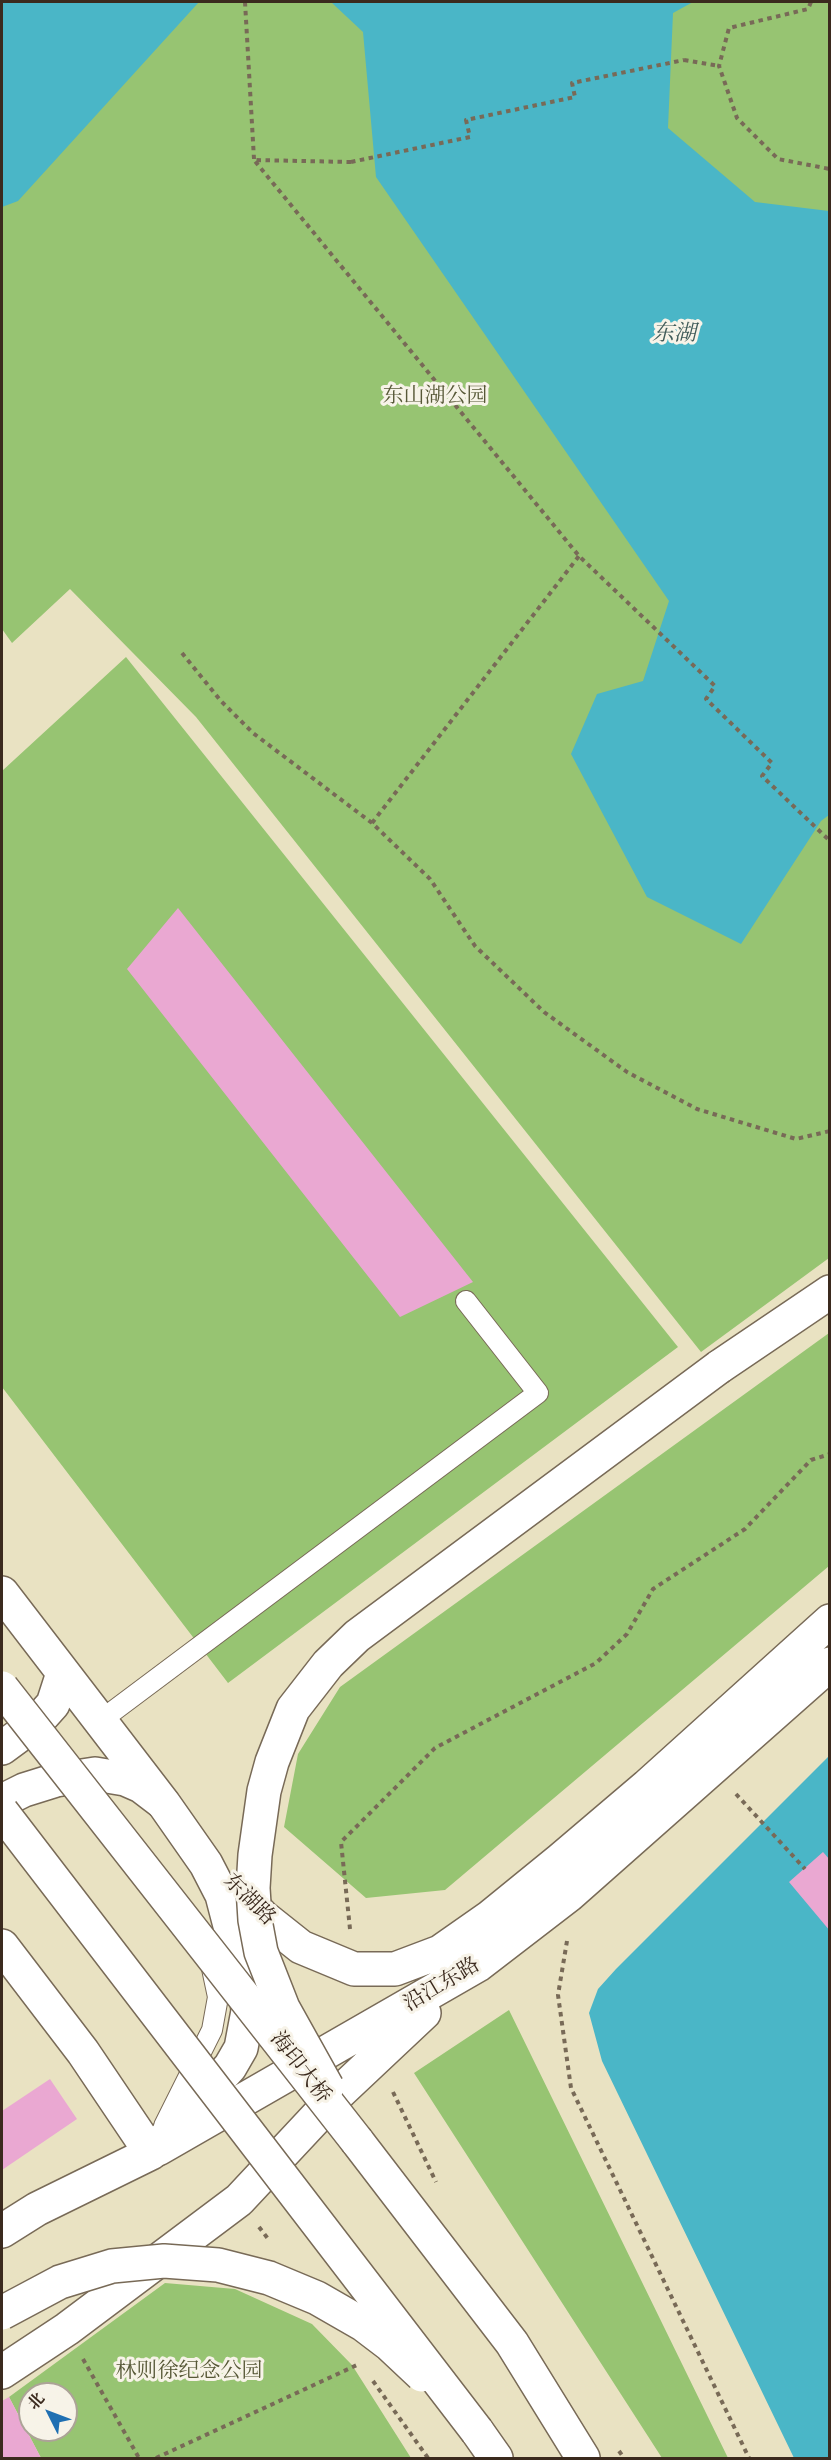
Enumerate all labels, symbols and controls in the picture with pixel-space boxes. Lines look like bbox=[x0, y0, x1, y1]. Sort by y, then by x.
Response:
water label: 东湖 bbox=[652, 322, 696, 348]
park label: 东山湖公园 bbox=[383, 384, 487, 410]
street label: 东湖路 bbox=[218, 1869, 280, 1931]
street label: 沿江东路 bbox=[400, 1953, 484, 2017]
street label: 海印大桥 bbox=[264, 2027, 336, 2109]
park label: 林则徐纪念公园 bbox=[116, 2359, 262, 2385]
north arrow bbox=[18, 2382, 78, 2442]
text: 北 bbox=[23, 2389, 48, 2413]

